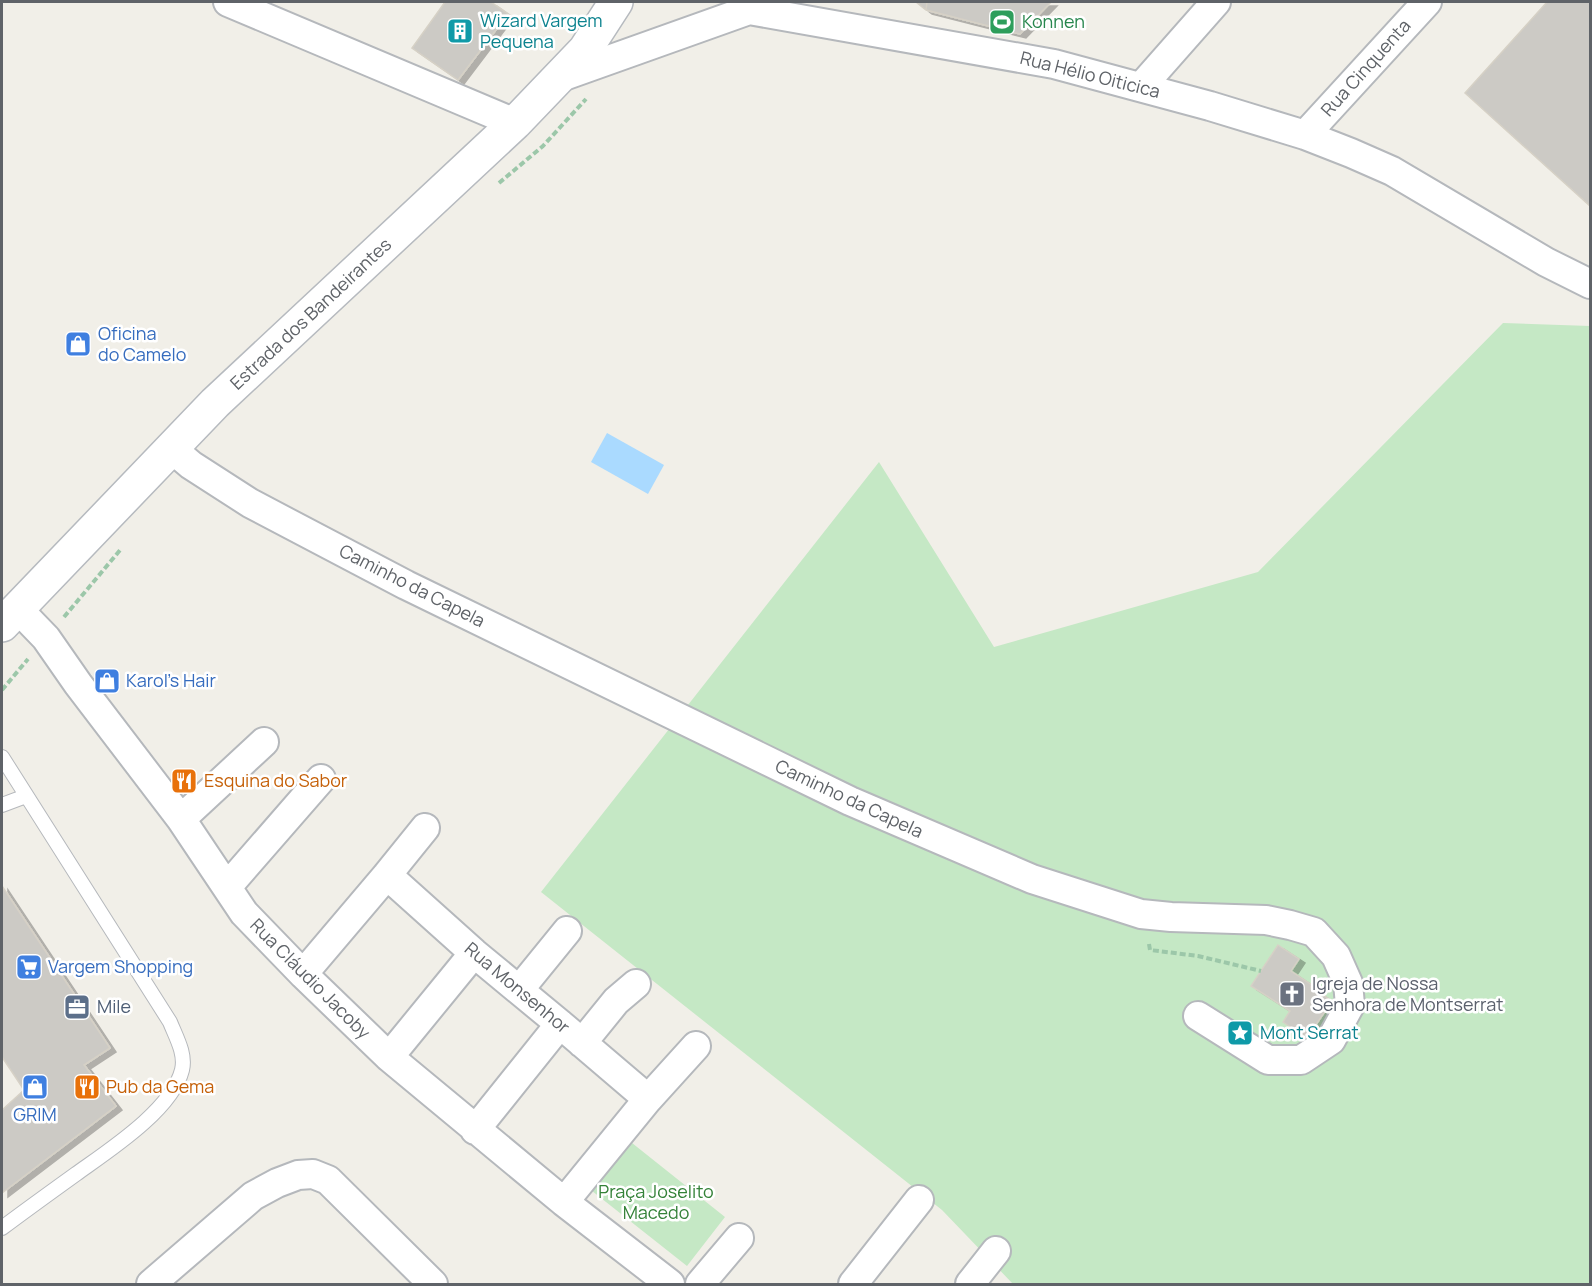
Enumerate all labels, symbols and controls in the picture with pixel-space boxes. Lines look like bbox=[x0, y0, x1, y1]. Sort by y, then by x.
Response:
sports icon: Konnen bbox=[987, 7, 1017, 37]
place label: Wizard Vargem Pequena bbox=[480, 8, 603, 53]
place label: Konnen bbox=[1022, 9, 1085, 33]
street label: Rua Cinquenta bbox=[1315, 14, 1415, 121]
building icon: Wizard Vargem Pequena bbox=[445, 16, 475, 46]
street label: Rua Hélio Oiticica bbox=[1018, 45, 1163, 103]
street label: Estrada dos Bandeirantes bbox=[225, 232, 396, 394]
place label: Oficina do Camelo bbox=[98, 321, 186, 366]
shop icon: Oficina do Camelo bbox=[63, 329, 93, 359]
street label: Caminho da Capela bbox=[336, 538, 489, 632]
shop icon: Karol's Hair bbox=[92, 666, 122, 696]
place label: Karol's Hair bbox=[126, 668, 216, 692]
street label: Caminho da Capela bbox=[772, 753, 927, 843]
restaurant icon: Esquina do Sabor bbox=[169, 766, 199, 796]
place label: Esquina do Sabor bbox=[204, 768, 348, 792]
street label: Rua Cláudio Jacoby bbox=[245, 913, 376, 1044]
street label: Rua Monsenhor bbox=[460, 936, 576, 1039]
supermarket icon: Vargem Shopping bbox=[14, 952, 44, 982]
place label: Vargem Shopping bbox=[48, 954, 193, 978]
place label: Igreja de Nossa Senhora de Montserrat bbox=[1312, 971, 1503, 1016]
church icon: Igreja de Nossa Senhora de Montserrat bbox=[1277, 979, 1307, 1009]
office icon: Mile bbox=[62, 992, 92, 1022]
place label: Mile bbox=[97, 994, 131, 1018]
place icon: Mont Serrat bbox=[1225, 1018, 1255, 1048]
place label: Mont Serrat bbox=[1260, 1020, 1359, 1044]
shop icon: GRIM bbox=[20, 1072, 50, 1102]
restaurant icon: Pub da Gema bbox=[72, 1072, 102, 1102]
place label: Pub da Gema bbox=[106, 1074, 214, 1098]
place label: GRIM bbox=[13, 1102, 57, 1126]
park label: Praça Joselito Macedo bbox=[598, 1179, 714, 1224]

